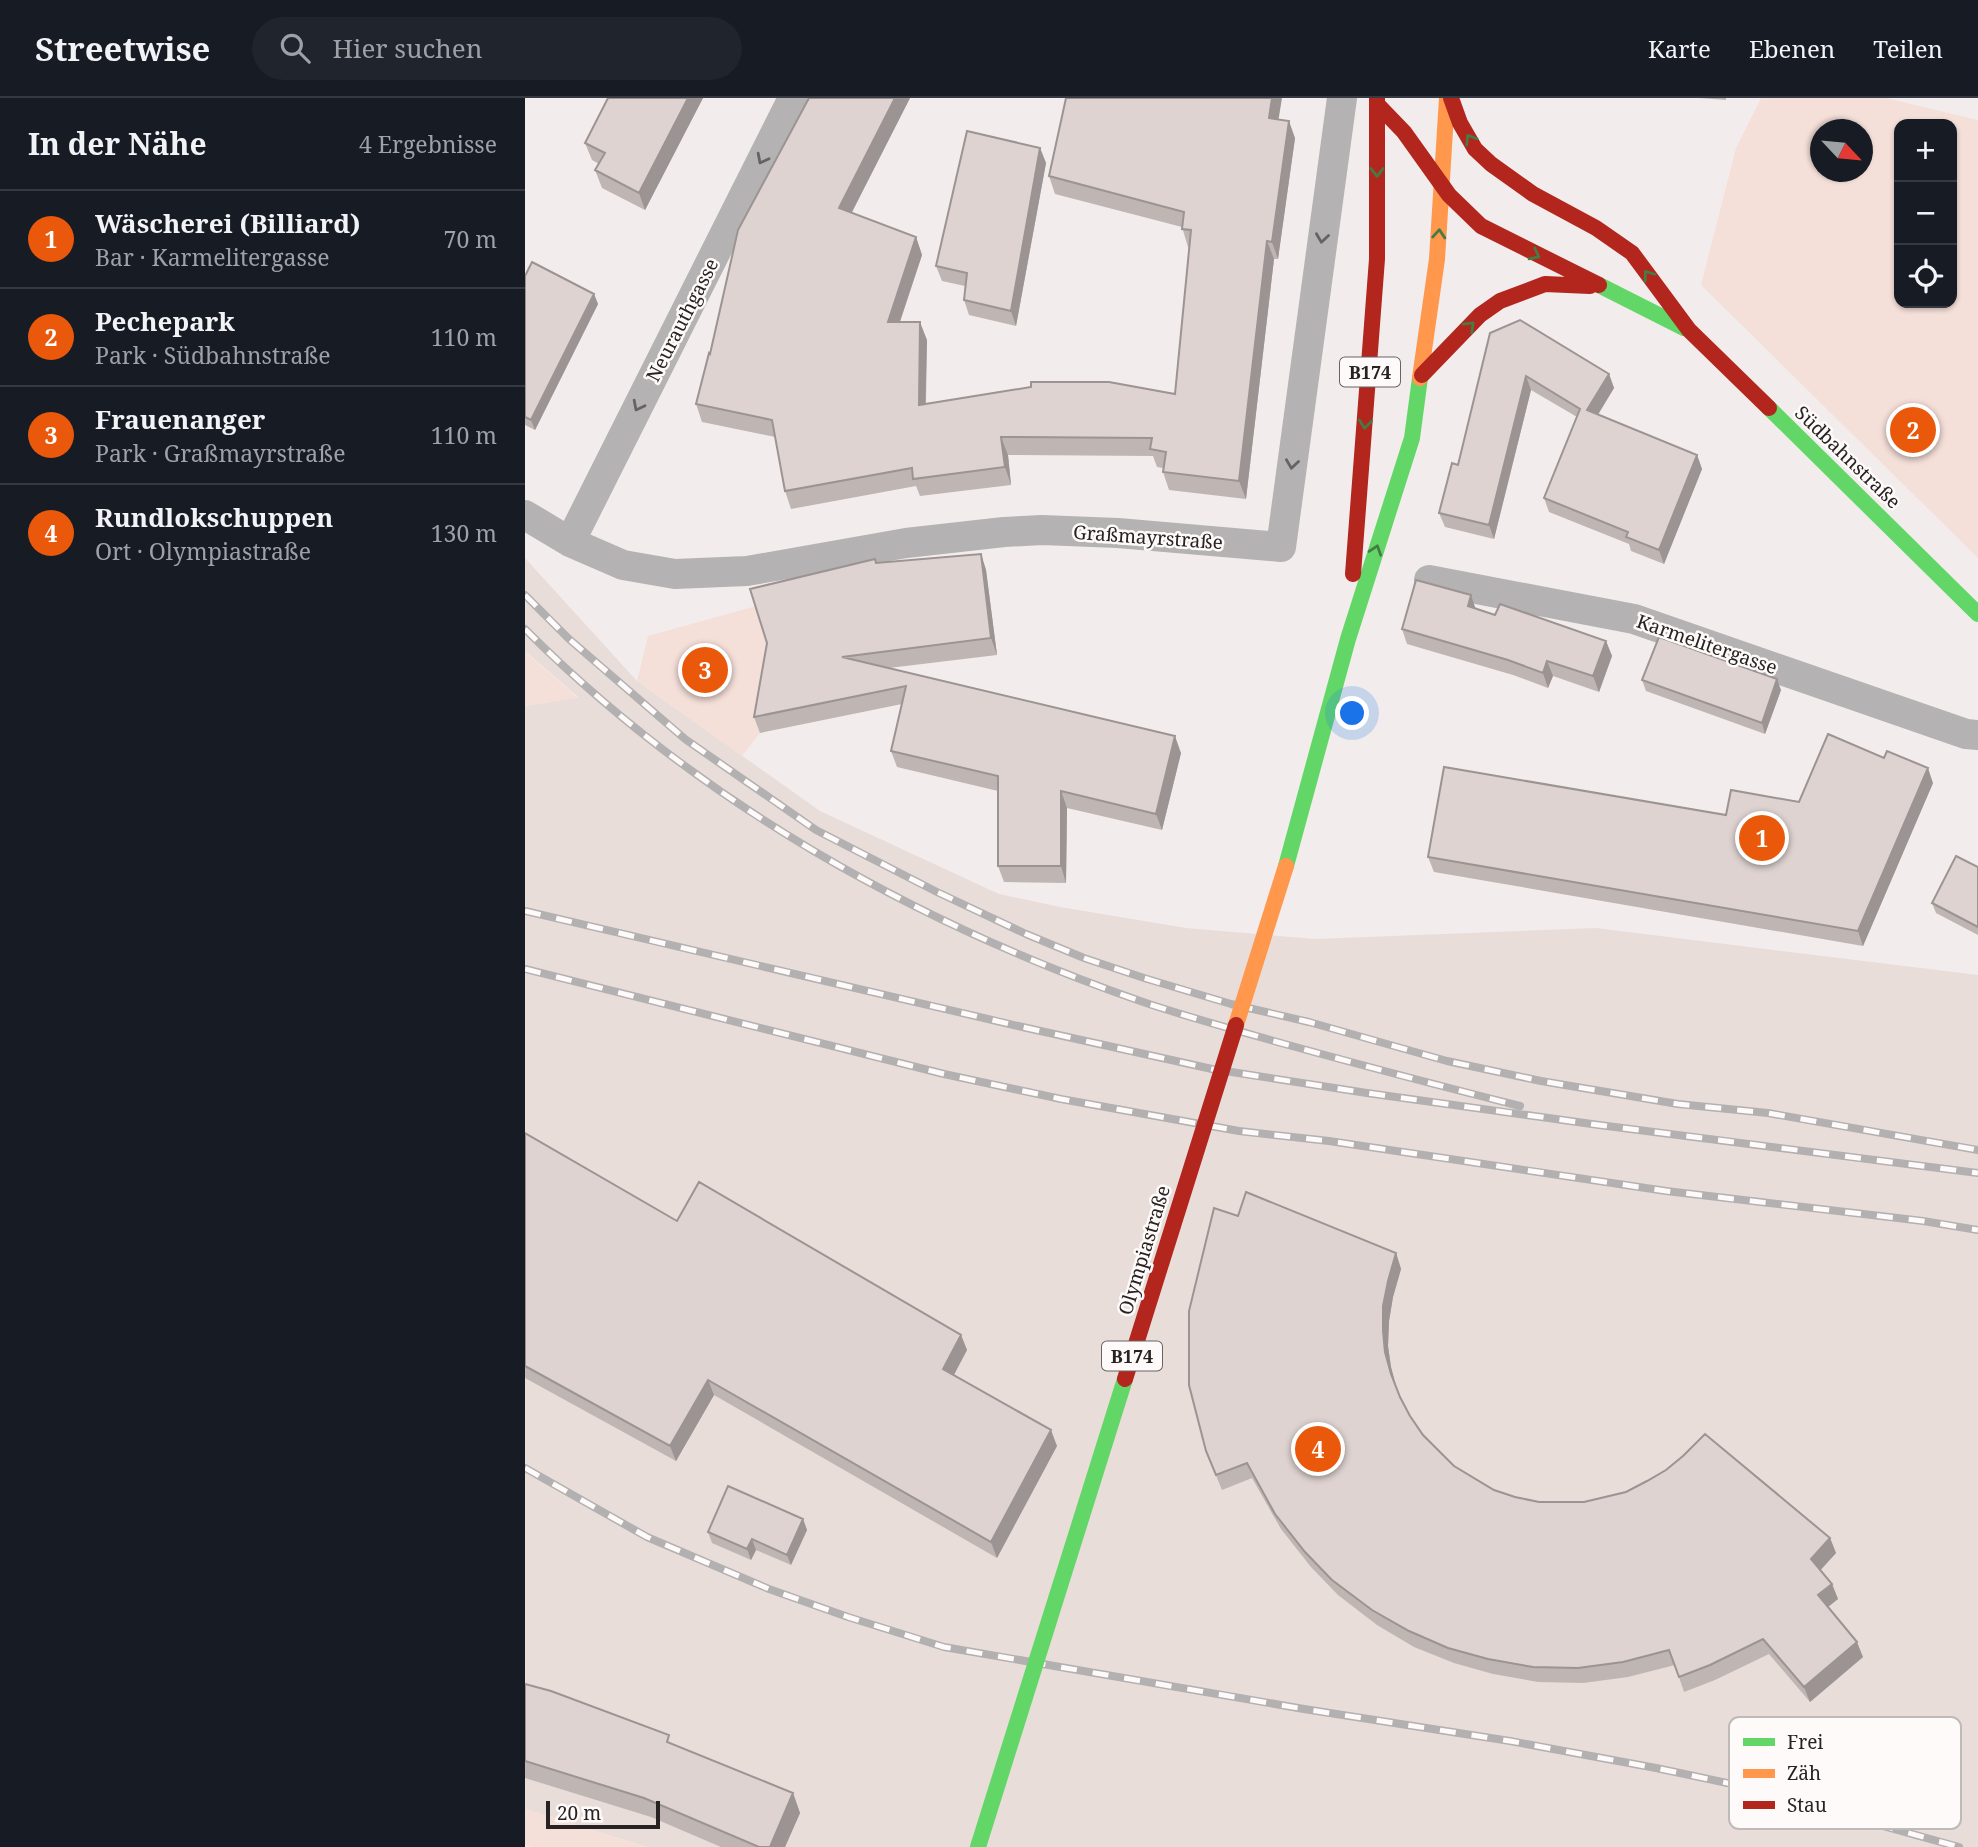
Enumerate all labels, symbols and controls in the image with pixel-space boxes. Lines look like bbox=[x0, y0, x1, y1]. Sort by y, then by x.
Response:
search box bbox=[252, 17, 742, 80]
text: Streetwise bbox=[35, 26, 210, 71]
icon: search bbox=[276, 29, 314, 67]
text: Hier suchen bbox=[332, 30, 483, 66]
text: Karte bbox=[1648, 32, 1711, 65]
text: Ebenen bbox=[1749, 32, 1835, 65]
text: Teilen bbox=[1873, 32, 1943, 65]
north arrow bbox=[1810, 119, 1873, 182]
map controls bbox=[1894, 119, 1957, 308]
button: + bbox=[1894, 119, 1957, 182]
text: In der Nähe bbox=[28, 123, 207, 164]
text: 4 Ergebnisse bbox=[359, 128, 497, 160]
one-way arrow bbox=[1465, 134, 1478, 147]
one-way arrow bbox=[757, 152, 771, 164]
one-way arrow bbox=[1369, 167, 1385, 178]
button: − bbox=[1894, 182, 1957, 245]
text: Wäscherei (Billiard) bbox=[95, 205, 360, 241]
text: 1 bbox=[45, 223, 58, 255]
text: 70 m bbox=[444, 223, 497, 255]
one-way arrow bbox=[1431, 228, 1446, 239]
one-way arrow bbox=[1315, 233, 1330, 244]
text: Bar · Karmelitergasse bbox=[95, 241, 330, 273]
button: locate bbox=[1894, 245, 1957, 308]
one-way arrow bbox=[1528, 247, 1541, 261]
street label: Neurauthgasse bbox=[640, 254, 724, 386]
one-way arrow bbox=[1644, 270, 1656, 283]
text: Pechepark bbox=[95, 303, 235, 339]
text: 2 bbox=[45, 321, 58, 353]
text: 110 m bbox=[431, 321, 497, 353]
one-way arrow bbox=[1461, 321, 1474, 334]
text: Park · Südbahnstraße bbox=[95, 339, 331, 371]
road number: B174 bbox=[1340, 358, 1400, 386]
one-way arrow bbox=[633, 399, 647, 411]
street label: Südbahnstraße bbox=[1789, 400, 1907, 514]
text: Frauenanger bbox=[95, 401, 265, 437]
pin: 2 bbox=[1890, 404, 1936, 456]
one-way arrow bbox=[1358, 418, 1373, 429]
text: 3 bbox=[45, 419, 58, 451]
text: 110 m bbox=[431, 419, 497, 451]
text: Park · Graßmayrstraße bbox=[95, 437, 346, 469]
one-way arrow bbox=[1285, 458, 1300, 470]
text: Rundlokschuppen bbox=[95, 499, 333, 535]
text: 4 bbox=[45, 517, 58, 549]
text: 130 m bbox=[431, 517, 497, 549]
street label: Graßmayrstraße bbox=[1072, 519, 1224, 555]
text: Ort · Olympiastraße bbox=[95, 535, 311, 567]
one-way arrow bbox=[1368, 545, 1382, 557]
street label: Karmelitergasse bbox=[1633, 608, 1781, 680]
pin: 3 bbox=[682, 644, 728, 696]
your location bbox=[1335, 696, 1369, 730]
pin: 1 bbox=[1739, 812, 1785, 864]
street label: Olympiastraße bbox=[1112, 1182, 1176, 1318]
road number: B174 bbox=[1102, 1342, 1162, 1371]
pin: 4 bbox=[1295, 1423, 1341, 1475]
legend bbox=[1729, 1717, 1961, 1829]
text: Frei bbox=[1787, 1729, 1823, 1755]
text: Zäh bbox=[1787, 1760, 1821, 1786]
text: Stau bbox=[1787, 1792, 1827, 1818]
scale bar bbox=[546, 1798, 660, 1830]
text: 20 m bbox=[557, 1800, 601, 1826]

